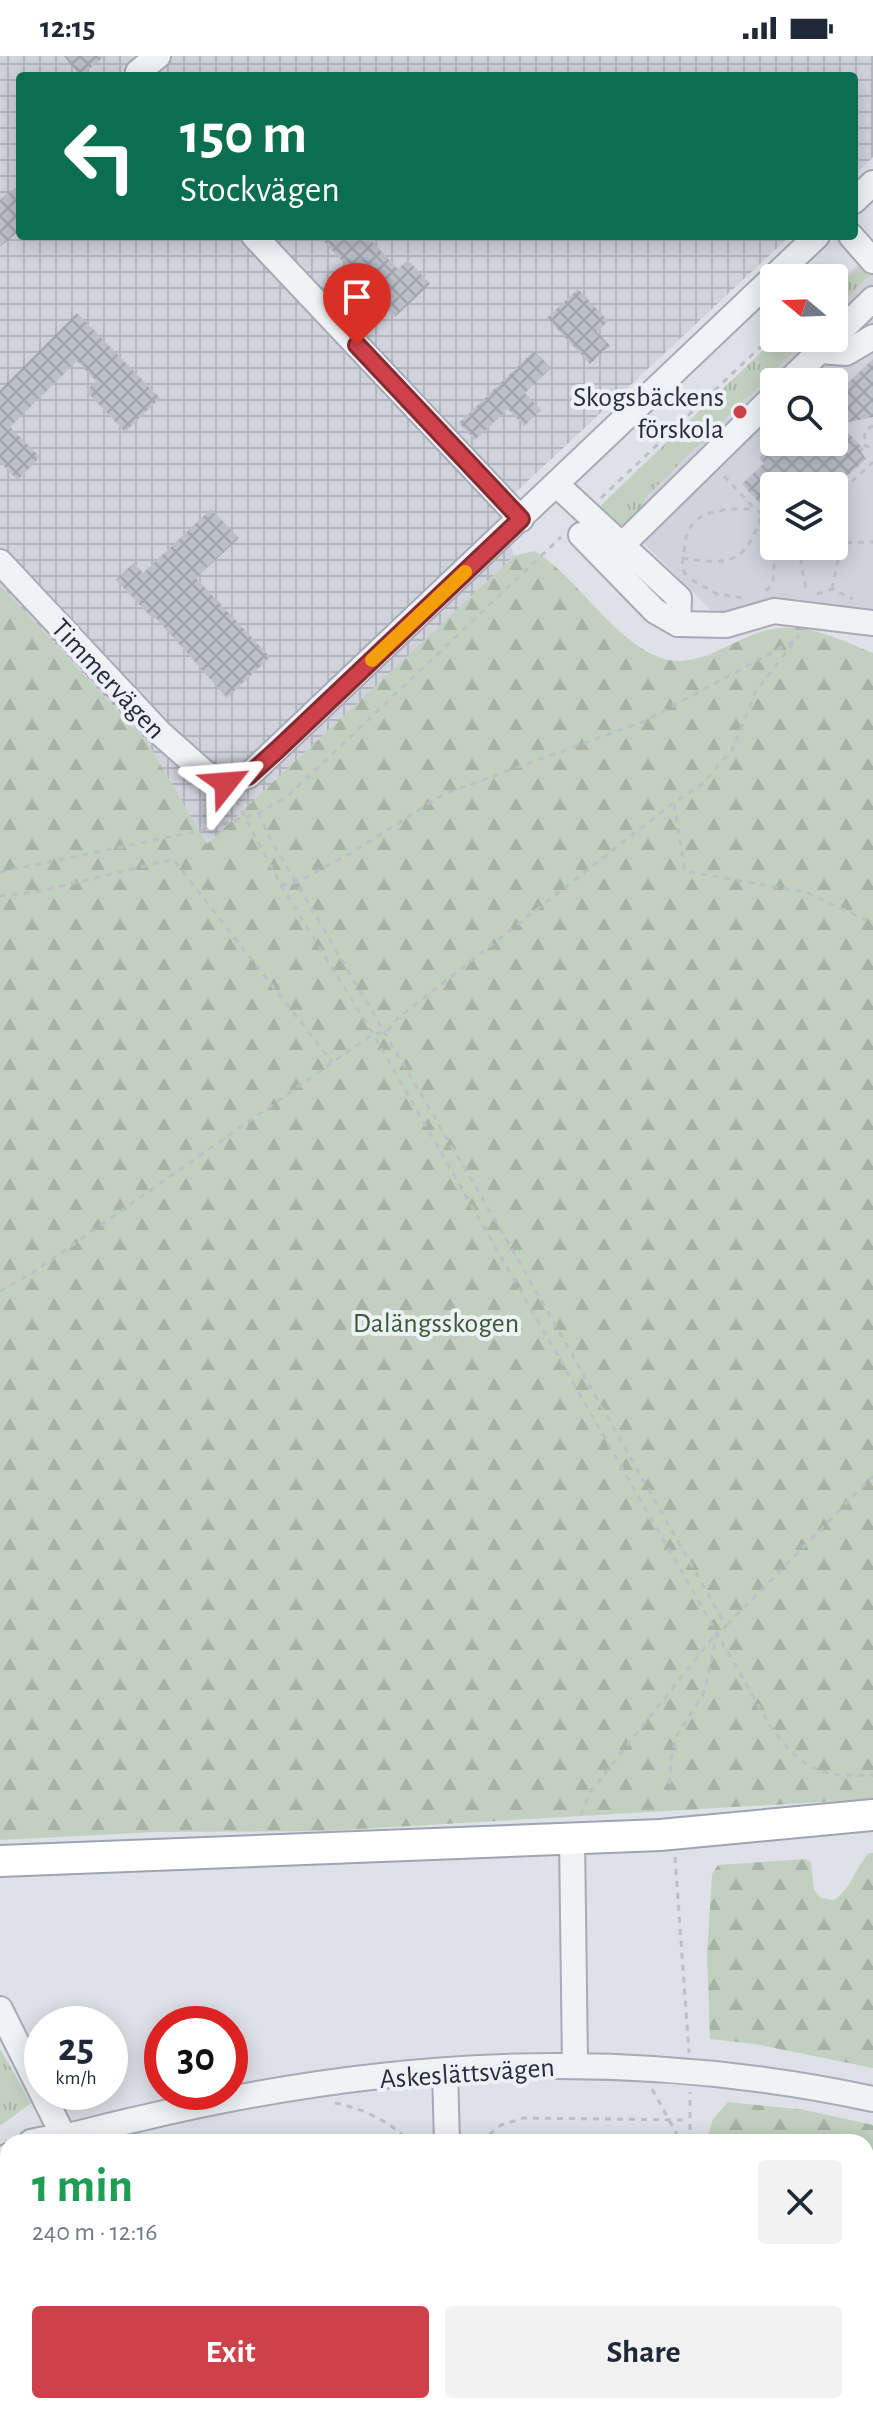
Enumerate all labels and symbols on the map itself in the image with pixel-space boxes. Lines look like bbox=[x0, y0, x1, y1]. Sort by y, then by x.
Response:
pin bbox=[323, 263, 391, 345]
north arrow bbox=[760, 264, 848, 352]
place label: Skogsbäckens förskola bbox=[573, 384, 724, 444]
marker: Skogsbäckens förskola bbox=[731, 403, 749, 421]
street label: Timmervägen bbox=[45, 614, 170, 745]
position arrow bbox=[184, 741, 268, 825]
park label: Dalängsskogen bbox=[353, 1310, 519, 1338]
speed limit sign: 30 bbox=[144, 2006, 248, 2110]
street label: Askeslättsvägen bbox=[379, 2054, 556, 2094]

